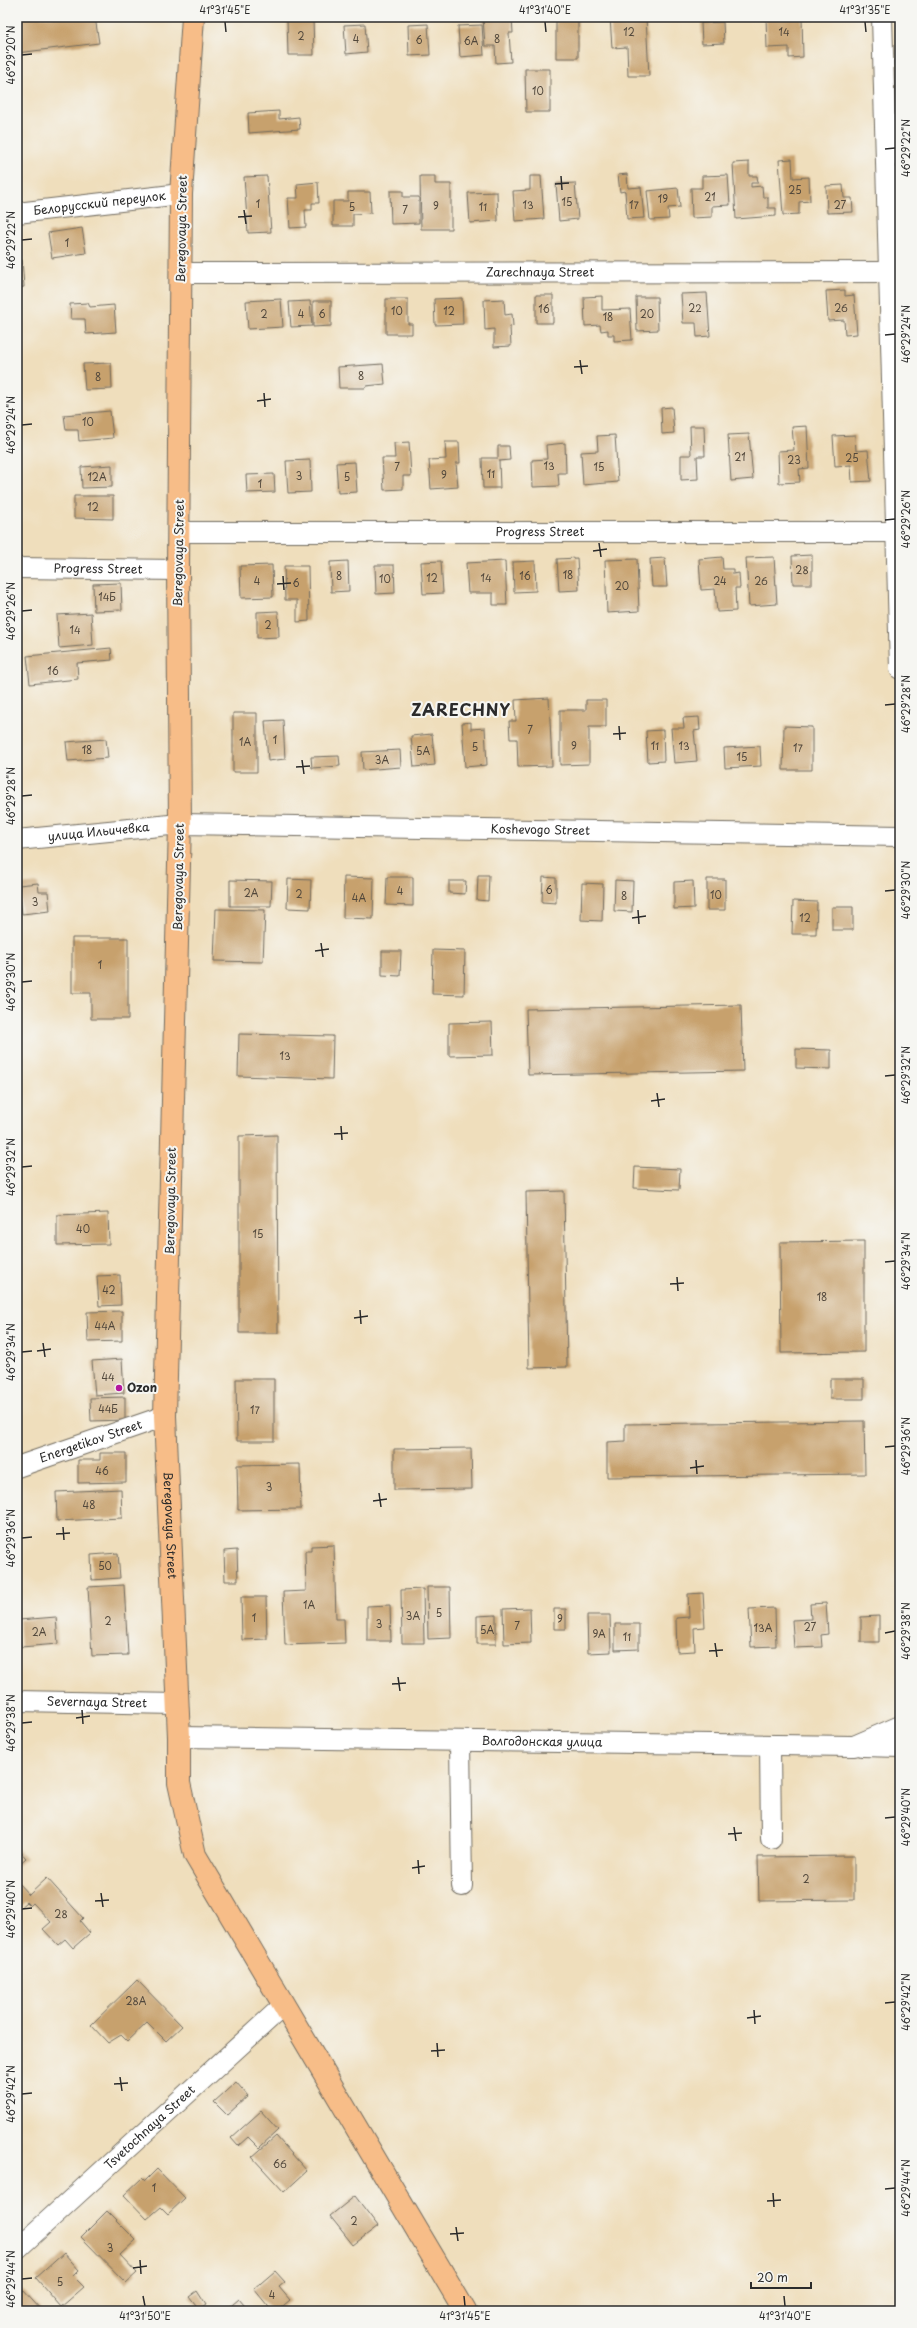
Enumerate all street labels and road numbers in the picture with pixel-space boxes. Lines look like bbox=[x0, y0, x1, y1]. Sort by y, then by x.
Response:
street label: Beregovaya Street bbox=[171, 175, 191, 283]
street label: Белорусский переулок bbox=[32, 186, 167, 219]
street label: Zarechnaya Street bbox=[486, 262, 594, 281]
street label: Beregovaya Street bbox=[168, 499, 188, 607]
street label: Progress Street bbox=[496, 522, 584, 540]
street label: Progress Street bbox=[54, 558, 143, 578]
street label: улица Ильичевка bbox=[47, 817, 151, 845]
street label: Koshevogo Street bbox=[490, 819, 590, 839]
street label: Beregovaya Street bbox=[168, 823, 188, 931]
street label: Beregovaya Street bbox=[160, 1147, 180, 1255]
street label: Energetikov Street bbox=[37, 1415, 144, 1467]
street label: Beregovaya Street bbox=[159, 1471, 182, 1579]
street label: Severnaya Street bbox=[47, 1692, 147, 1711]
street label: Волгодонская улица bbox=[481, 1731, 603, 1751]
street label: Tsvetochnaya Street bbox=[100, 2081, 199, 2173]

